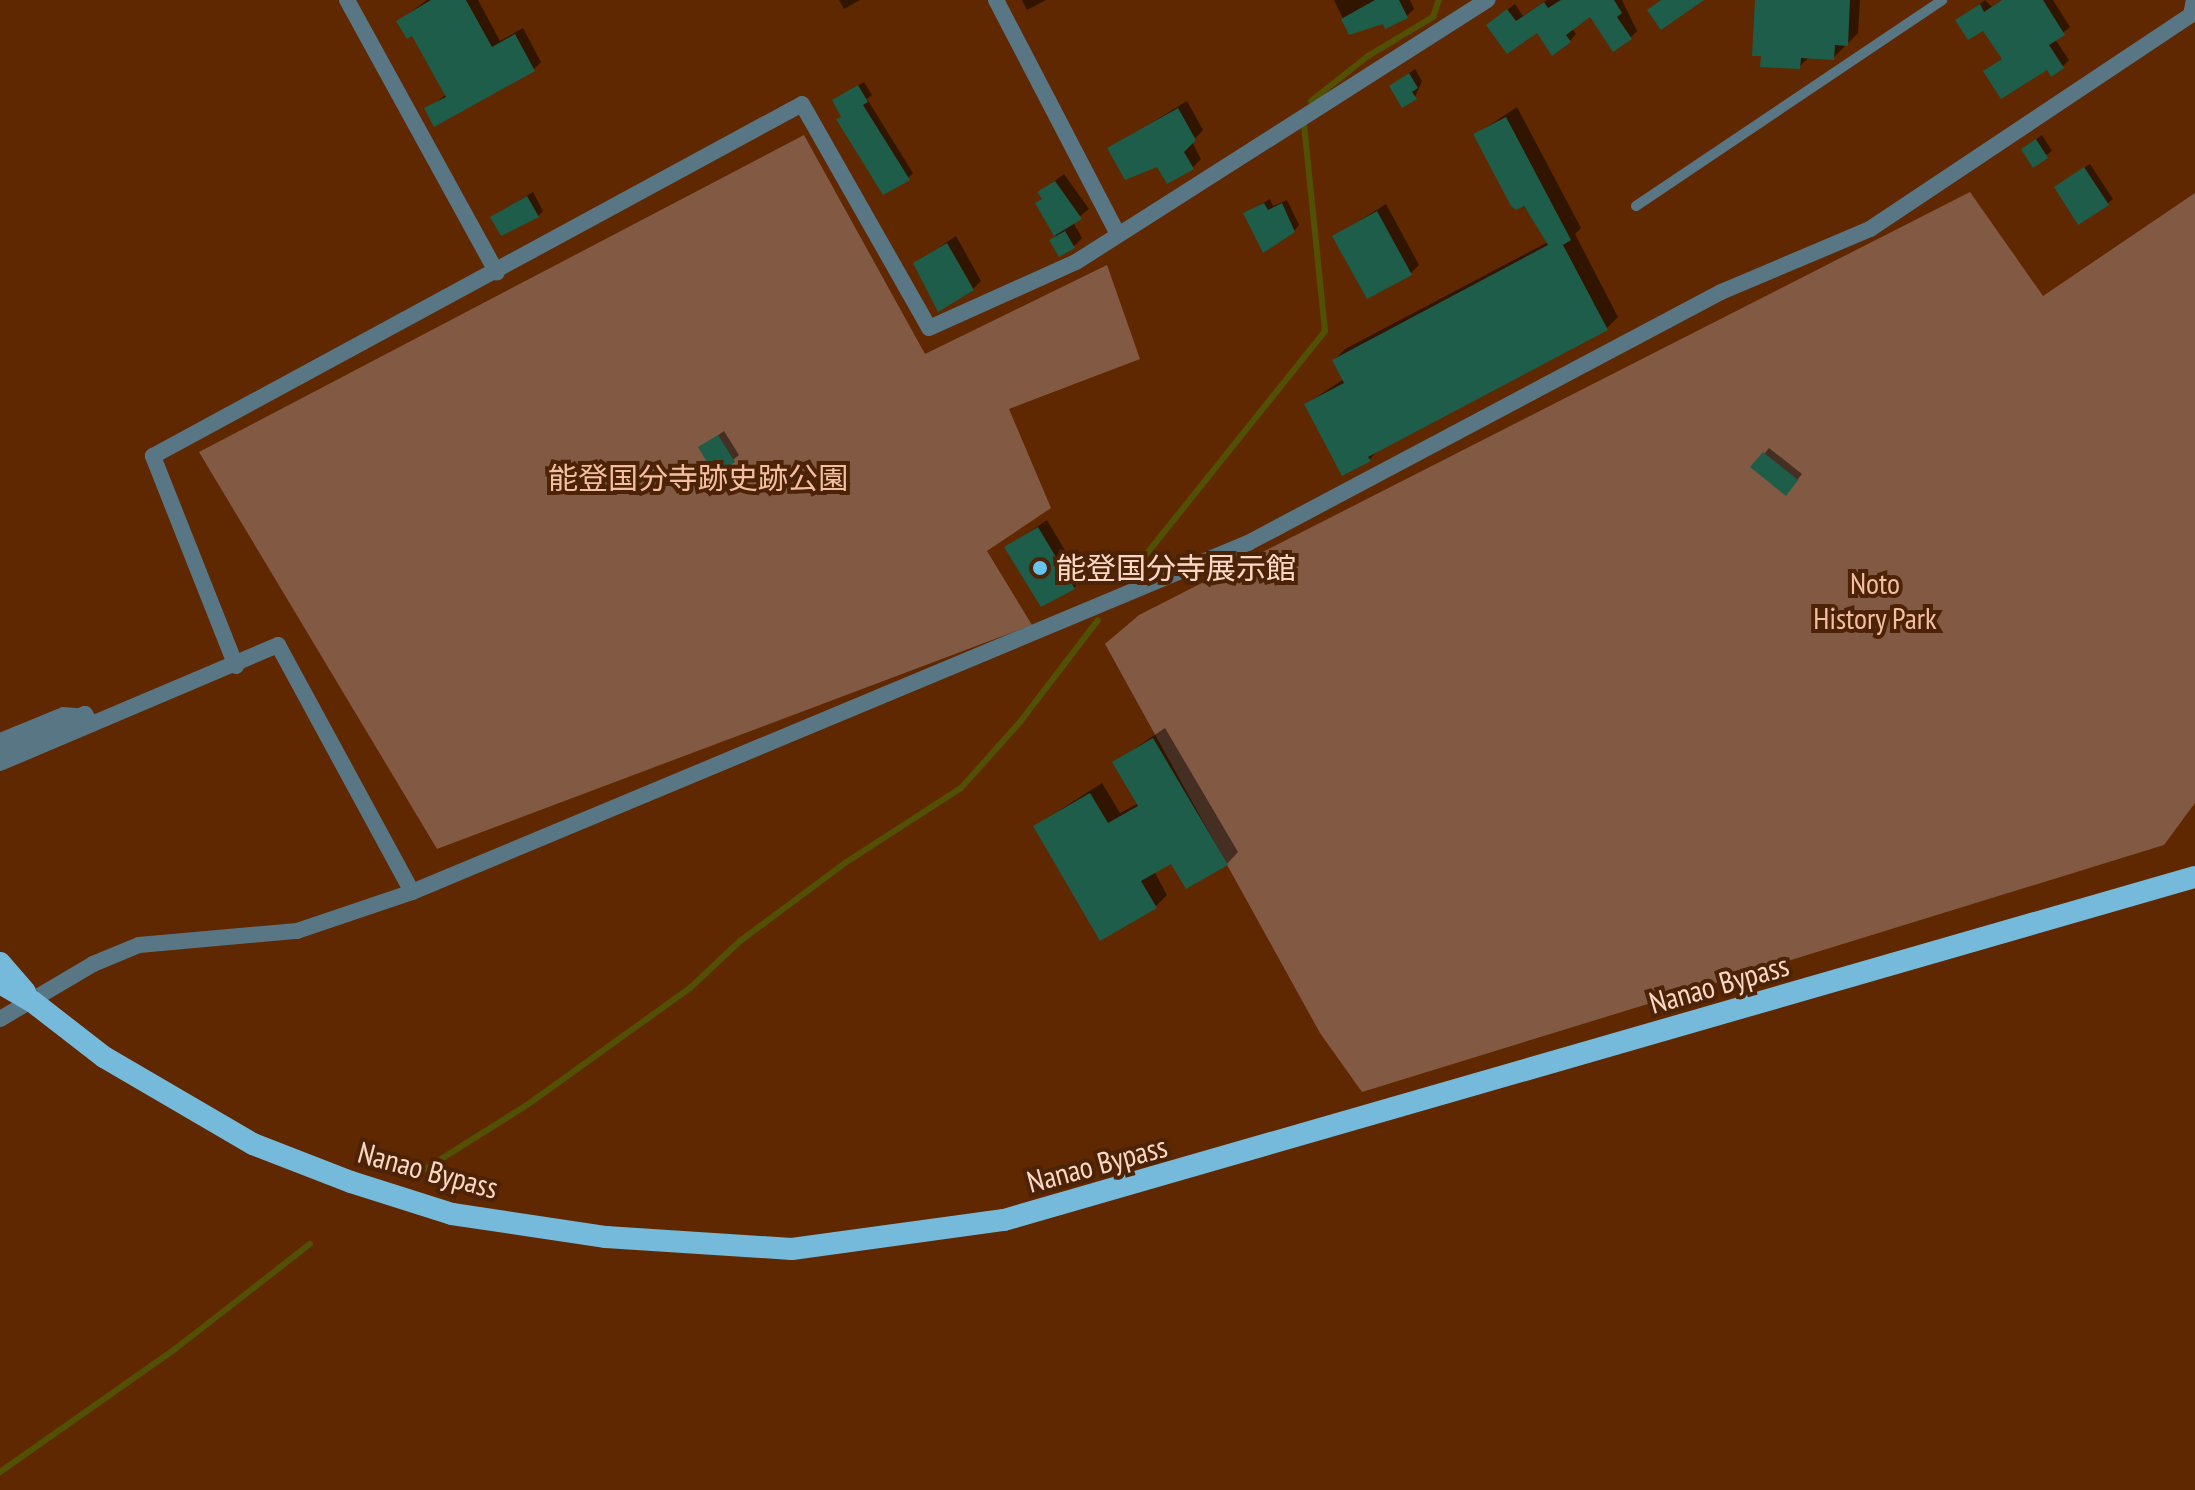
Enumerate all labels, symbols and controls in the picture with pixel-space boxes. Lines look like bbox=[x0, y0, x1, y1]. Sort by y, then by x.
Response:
park label: 能登国分寺跡史跡公園 bbox=[548, 460, 848, 496]
place label: 能登国分寺展示館 bbox=[1056, 550, 1296, 586]
marker: 能登国分寺展示館 bbox=[1031, 559, 1049, 577]
park label: Noto History Park bbox=[1813, 565, 1937, 636]
street label: Nanao Bypass bbox=[1645, 947, 1793, 1021]
street label: Nanao Bypass bbox=[1023, 1128, 1171, 1200]
street label: Nanao Bypass bbox=[354, 1134, 502, 1206]

